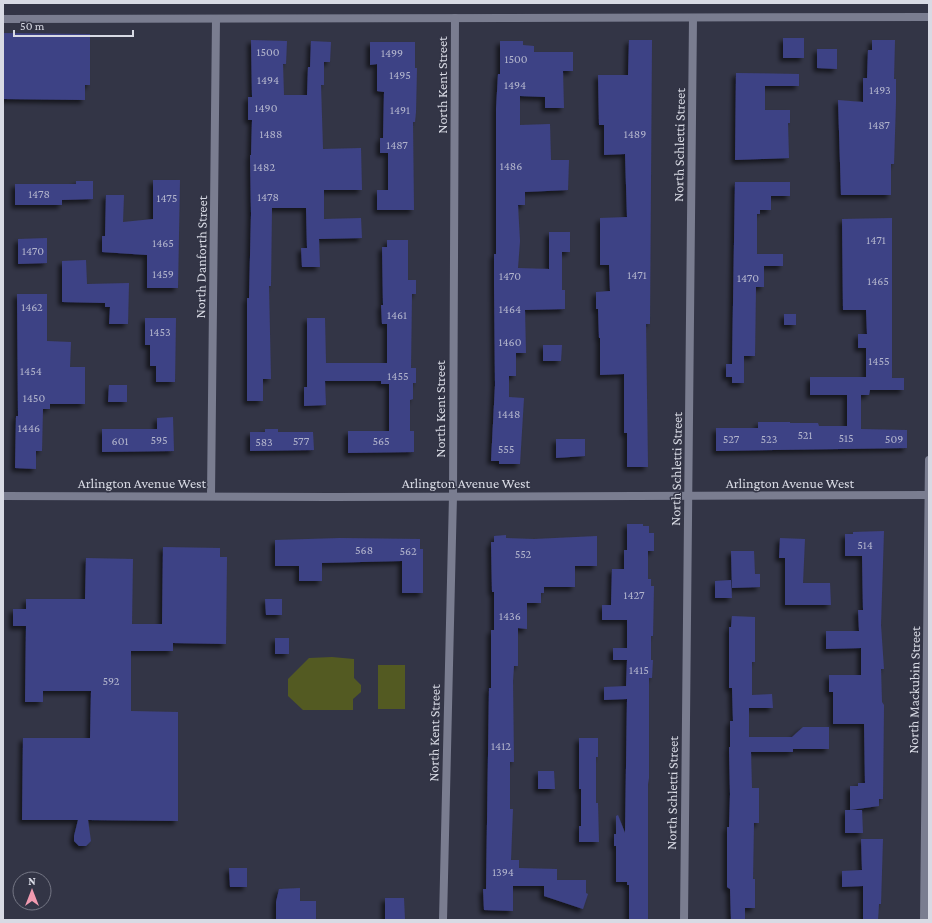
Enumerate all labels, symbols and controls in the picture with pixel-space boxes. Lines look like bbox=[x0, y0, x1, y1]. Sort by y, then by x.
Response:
scale bar bbox=[14, 12, 133, 38]
text: 50 m bbox=[20, 19, 45, 33]
street label: North Kent Street bbox=[434, 36, 450, 134]
house number: 1500 bbox=[256, 45, 280, 59]
house number: 1499 bbox=[381, 46, 403, 60]
house number: 1500 bbox=[504, 52, 528, 66]
house number: 1495 bbox=[389, 68, 411, 82]
house number: 1494 bbox=[257, 73, 279, 87]
house number: 1494 bbox=[504, 78, 526, 92]
house number: 1493 bbox=[869, 83, 891, 97]
street label: North Schletti Street bbox=[670, 88, 688, 202]
house number: 1490 bbox=[255, 101, 278, 115]
house number: 1491 bbox=[390, 103, 410, 117]
house number: 1487 bbox=[868, 118, 890, 132]
house number: 1488 bbox=[259, 127, 283, 141]
house number: 1489 bbox=[624, 127, 646, 141]
house number: 1487 bbox=[386, 138, 408, 152]
house number: 1486 bbox=[500, 159, 522, 173]
house number: 1482 bbox=[253, 160, 275, 174]
house number: 1478 bbox=[28, 187, 50, 201]
house number: 1478 bbox=[257, 190, 279, 204]
house number: 1475 bbox=[157, 191, 177, 205]
street label: North Danforth Street bbox=[192, 195, 210, 318]
house number: 1471 bbox=[866, 233, 886, 247]
house number: 1465 bbox=[152, 236, 174, 250]
house number: 1470 bbox=[22, 244, 44, 258]
house number: 1459 bbox=[152, 267, 174, 281]
house number: 1471 bbox=[627, 268, 647, 282]
house number: 1470 bbox=[499, 269, 521, 283]
house number: 1470 bbox=[737, 271, 759, 285]
house number: 1465 bbox=[867, 274, 889, 288]
house number: 1462 bbox=[21, 300, 43, 314]
house number: 1464 bbox=[499, 302, 521, 316]
house number: 1461 bbox=[387, 308, 407, 322]
house number: 1453 bbox=[149, 325, 171, 339]
house number: 1460 bbox=[499, 335, 522, 349]
house number: 1455 bbox=[868, 354, 890, 368]
street label: North Kent Street bbox=[432, 360, 448, 458]
house number: 1454 bbox=[20, 364, 42, 378]
house number: 1455 bbox=[387, 369, 409, 383]
house number: 1450 bbox=[23, 391, 45, 405]
house number: 1448 bbox=[498, 407, 520, 421]
street label: North Schletti Street bbox=[667, 412, 685, 526]
house number: 1446 bbox=[18, 421, 40, 435]
house number: 521 bbox=[797, 428, 813, 442]
house number: 515 bbox=[838, 431, 854, 445]
house number: 527 bbox=[723, 432, 740, 446]
house number: 523 bbox=[761, 432, 778, 446]
house number: 509 bbox=[885, 432, 903, 446]
house number: 595 bbox=[150, 433, 168, 447]
house number: 601 bbox=[112, 434, 128, 448]
house number: 577 bbox=[293, 434, 310, 448]
house number: 565 bbox=[372, 434, 390, 448]
house number: 583 bbox=[255, 435, 273, 449]
house number: 555 bbox=[498, 442, 514, 456]
street label: Arlington Avenue West bbox=[78, 475, 207, 491]
street label: Arlington Avenue West bbox=[402, 475, 531, 491]
street label: Arlington Avenue West bbox=[726, 475, 855, 491]
house number: 514 bbox=[857, 538, 873, 552]
house number: 568 bbox=[355, 543, 373, 557]
house number: 562 bbox=[399, 544, 417, 558]
house number: 552 bbox=[515, 547, 532, 561]
house number: 1427 bbox=[623, 588, 645, 602]
house number: 1436 bbox=[499, 609, 521, 623]
street label: North Mackubin Street bbox=[905, 626, 923, 754]
house number: 1415 bbox=[629, 663, 649, 677]
house number: 592 bbox=[102, 674, 120, 688]
street label: North Kent Street bbox=[425, 684, 443, 782]
street label: North Schletti Street bbox=[663, 736, 681, 850]
house number: 1412 bbox=[491, 739, 511, 753]
house number: 1394 bbox=[492, 865, 514, 879]
north arrow bbox=[12, 871, 52, 911]
text: N bbox=[28, 875, 36, 887]

